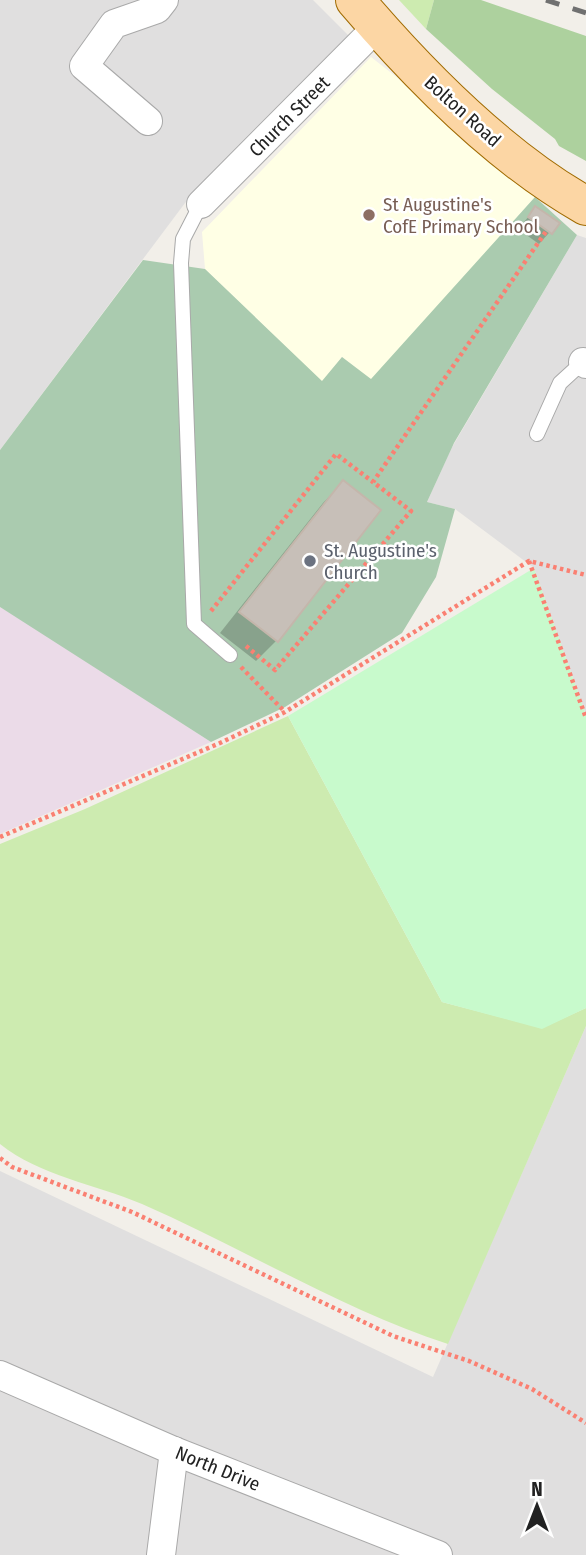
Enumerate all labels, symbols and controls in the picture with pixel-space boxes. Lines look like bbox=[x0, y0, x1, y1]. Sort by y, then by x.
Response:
street label: Church Street bbox=[244, 71, 335, 162]
street label: Bolton Road bbox=[420, 71, 506, 152]
place label: St Augustine's CofE Primary School bbox=[383, 193, 539, 238]
marker: St Augustine's CofE Primary School bbox=[361, 207, 377, 223]
place label: St. Augustine's Church bbox=[324, 539, 437, 584]
marker: St. Augustine's Church bbox=[302, 553, 318, 569]
street label: North Drive bbox=[172, 1441, 263, 1496]
north arrow bbox=[502, 1471, 572, 1541]
text: N bbox=[531, 1478, 543, 1501]

